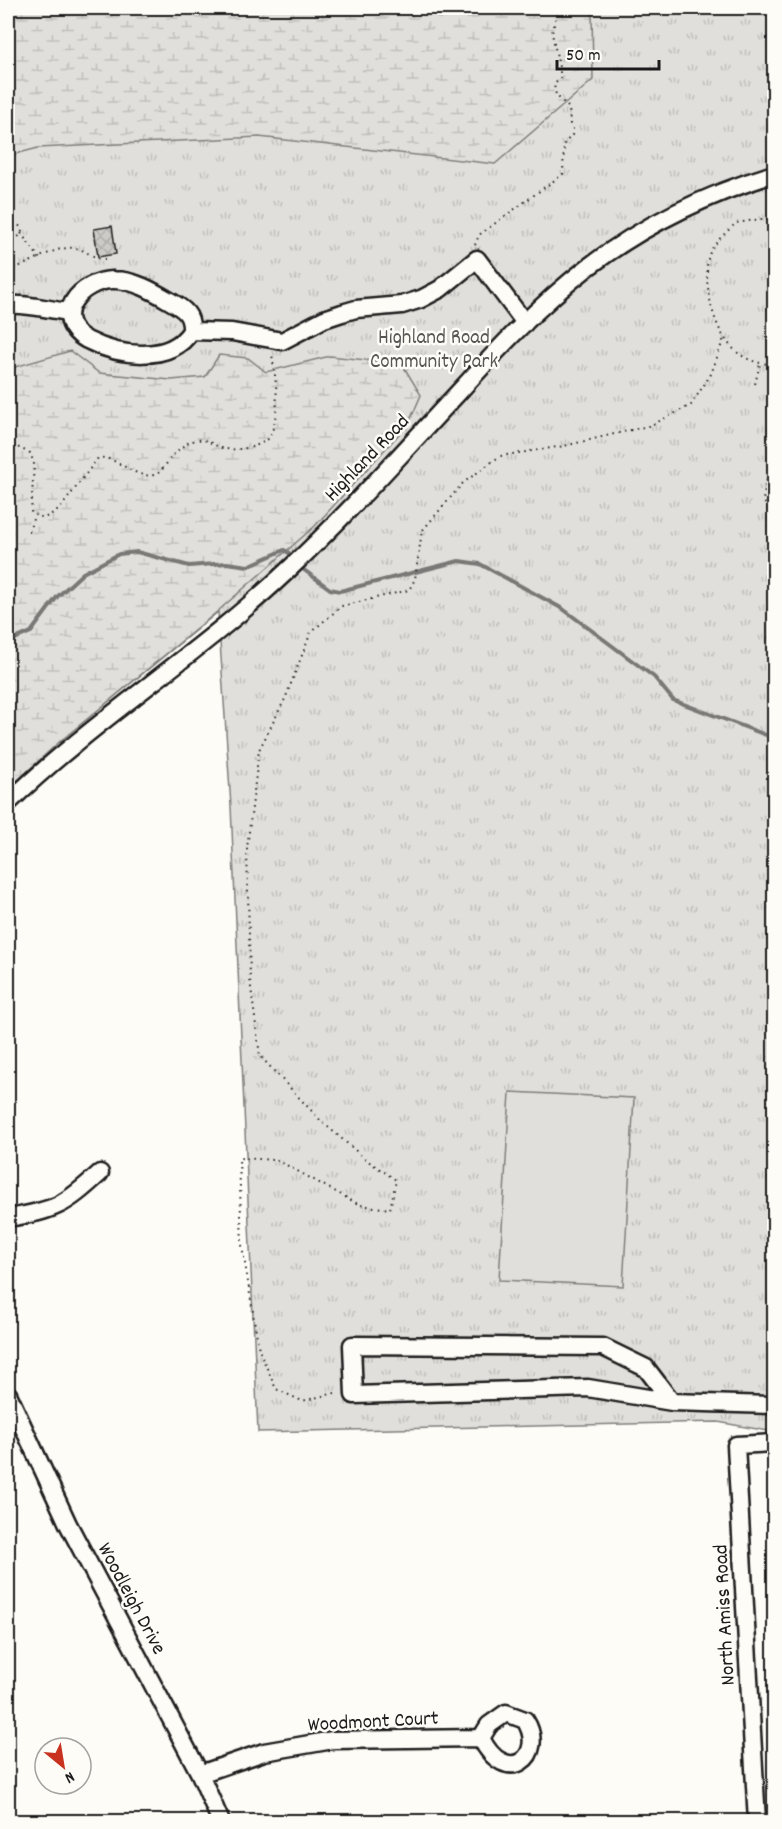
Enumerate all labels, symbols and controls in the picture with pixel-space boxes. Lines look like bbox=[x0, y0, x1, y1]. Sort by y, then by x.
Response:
scale bar bbox=[557, 33, 659, 71]
text: 50 m bbox=[566, 44, 601, 69]
park label: Highland Road Community Park bbox=[370, 324, 498, 378]
street label: Highland Road bbox=[319, 408, 418, 510]
street label: Woodleigh Drive bbox=[88, 1538, 172, 1661]
street label: North Amiss Road bbox=[707, 1544, 745, 1686]
street label: Woodmont Court bbox=[307, 1705, 440, 1741]
north arrow bbox=[33, 1736, 93, 1796]
text: N bbox=[60, 1765, 78, 1789]

